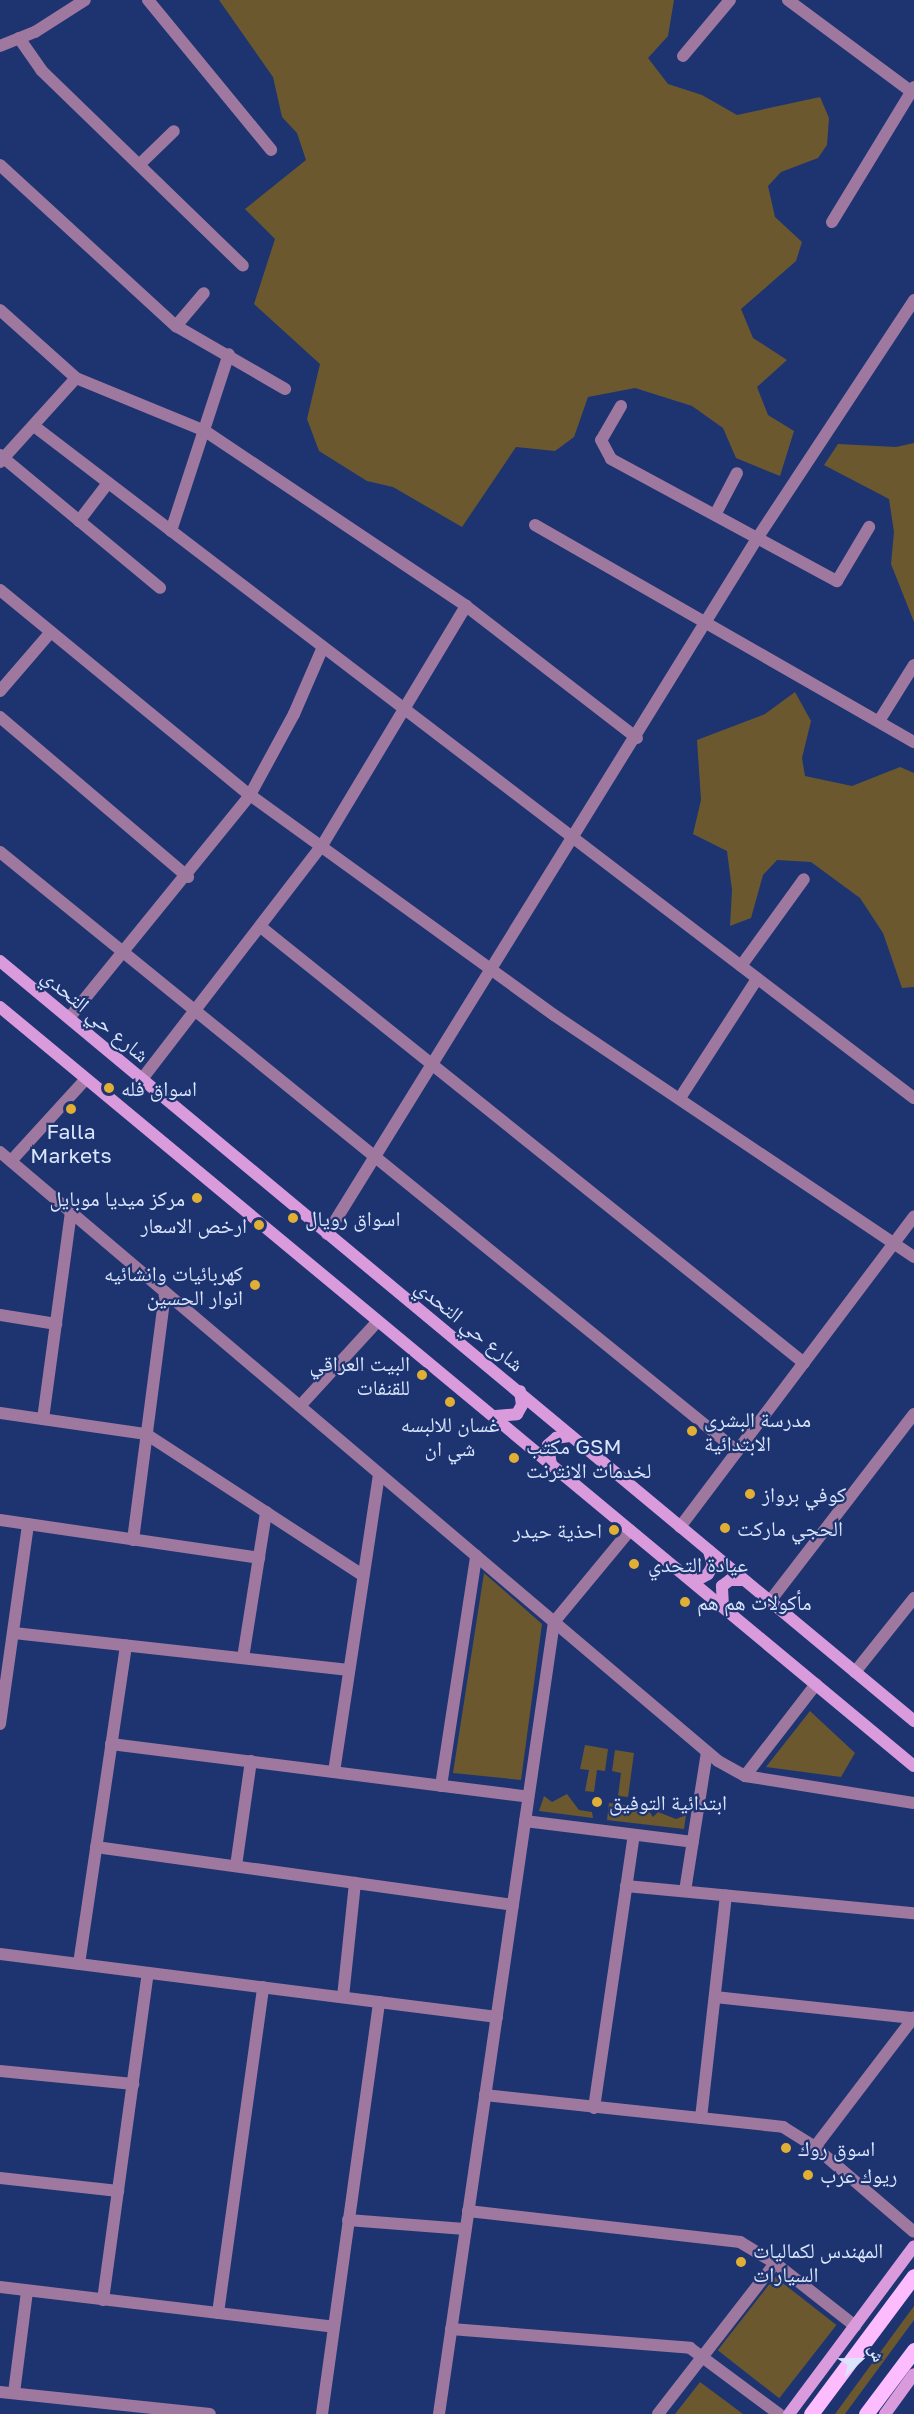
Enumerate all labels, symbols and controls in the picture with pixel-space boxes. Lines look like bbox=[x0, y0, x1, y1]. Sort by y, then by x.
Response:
street label: شارع حي التحدي bbox=[37, 963, 155, 1067]
place label: اسواق فله bbox=[121, 1075, 197, 1101]
marker: اسواق فله bbox=[102, 1081, 116, 1095]
marker: Falla Markets bbox=[64, 1102, 78, 1116]
place label: Falla Markets bbox=[30, 1118, 112, 1168]
place label: مركز ميديا موبايل bbox=[50, 1185, 185, 1211]
marker: مركز ميديا موبايل bbox=[190, 1191, 204, 1205]
place label: اسواق رويال bbox=[305, 1205, 400, 1231]
marker: اسواق رويال bbox=[286, 1211, 300, 1225]
place label: ارخص الاسعار bbox=[140, 1212, 247, 1238]
marker: ارخص الاسعار bbox=[252, 1218, 266, 1232]
place label: كهربائيات وانشائيه انوار الحسين bbox=[104, 1260, 243, 1310]
street label: شارع حي التحدي bbox=[411, 1274, 529, 1376]
marker: كهربائيات وانشائيه انوار الحسين bbox=[248, 1278, 262, 1292]
place label: البيت العراقي للقنفات bbox=[310, 1350, 410, 1400]
marker: البيت العراقي للقنفات bbox=[415, 1368, 429, 1382]
marker: غسان للالبسه شي ان bbox=[443, 1395, 457, 1409]
place label: مدرسة البشرى الابتدائية bbox=[704, 1406, 811, 1456]
place label: غسان للالبسه شي ان bbox=[401, 1411, 499, 1461]
marker: مدرسة البشرى الابتدائية bbox=[685, 1424, 699, 1438]
place label: مكتب GSM لخدمات الانترنت bbox=[526, 1433, 651, 1483]
marker: مكتب GSM لخدمات الانترنت bbox=[507, 1451, 521, 1465]
place label: كوفي برواز bbox=[762, 1481, 846, 1507]
marker: كوفي برواز bbox=[743, 1487, 757, 1501]
place label: الحجي ماركت bbox=[737, 1515, 843, 1541]
place label: احذية حيدر bbox=[513, 1517, 602, 1543]
marker: الحجي ماركت bbox=[718, 1521, 732, 1535]
marker: احذية حيدر bbox=[607, 1523, 621, 1537]
place label: عيادة التحدي bbox=[648, 1551, 748, 1577]
marker: عيادة التحدي bbox=[625, 1555, 643, 1573]
place label: مأكولات هم هم bbox=[697, 1589, 812, 1615]
marker: مأكولات هم هم bbox=[678, 1595, 692, 1609]
place label: ابتدائية التوفيق bbox=[609, 1789, 727, 1815]
marker: ابتدائية التوفيق bbox=[590, 1795, 604, 1809]
place label: اسوق روك bbox=[798, 2135, 875, 2161]
marker: اسوق روك bbox=[779, 2141, 793, 2155]
place label: ريوك عرب bbox=[820, 2162, 897, 2188]
marker: ريوك عرب bbox=[801, 2168, 815, 2182]
place label: المهندس لكماليات السيارات bbox=[753, 2237, 883, 2287]
marker: المهندس لكماليات السيارات bbox=[734, 2255, 748, 2269]
north arrow bbox=[830, 2330, 890, 2390]
text: ش bbox=[864, 2342, 889, 2365]

